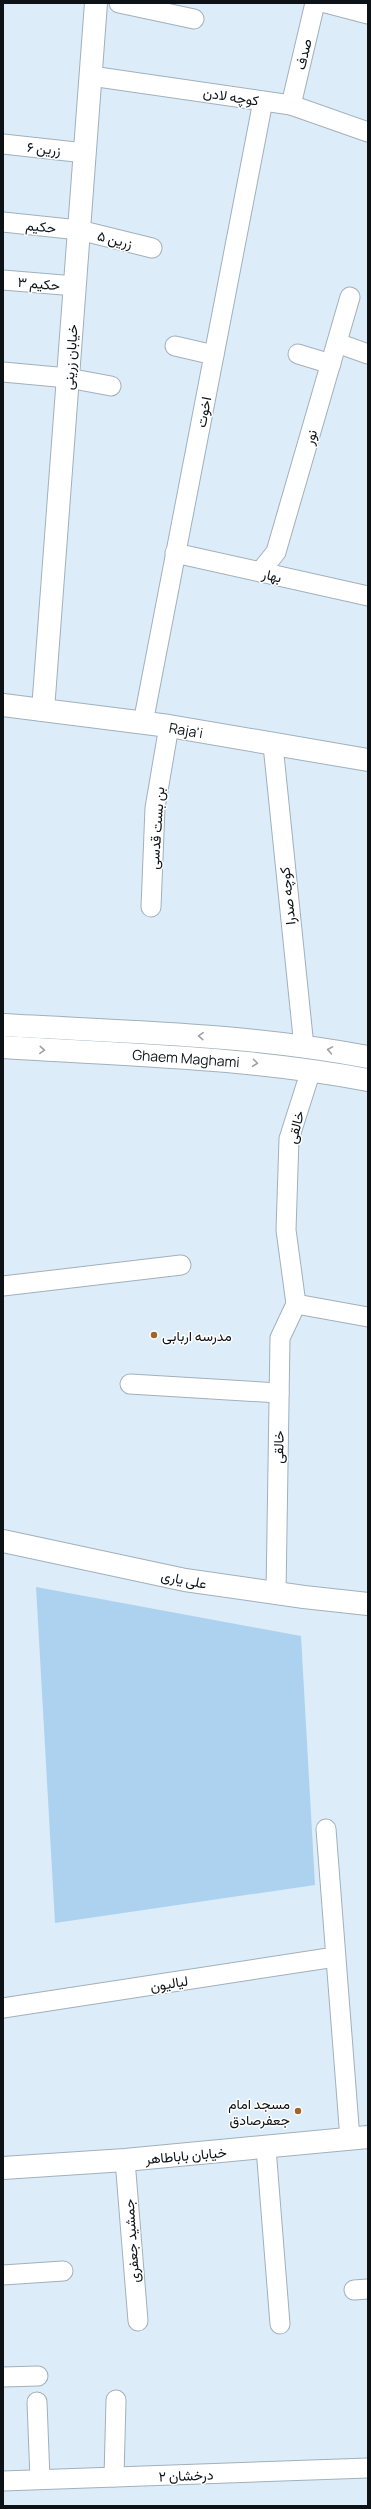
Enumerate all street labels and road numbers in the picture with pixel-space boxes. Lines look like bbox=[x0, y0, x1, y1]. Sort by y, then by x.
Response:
street label: صدف bbox=[290, 36, 316, 71]
street label: کوچه لادن bbox=[202, 82, 260, 111]
street label: زرین ۶ bbox=[26, 137, 62, 159]
street label: حکیم bbox=[25, 215, 57, 237]
street label: زرین ۵ bbox=[96, 226, 135, 253]
street label: حکیم ۳ bbox=[17, 272, 61, 294]
street label: خیابان زرینی bbox=[58, 324, 82, 390]
street label: اخوت bbox=[191, 395, 215, 429]
street label: نور bbox=[299, 427, 321, 448]
street label: بهار bbox=[259, 563, 284, 586]
street label: Raja'i bbox=[167, 718, 205, 742]
street label: بن بست قدسی bbox=[144, 786, 168, 870]
street label: کوچه صدرا bbox=[275, 866, 300, 926]
street label: Ghaem Maghami bbox=[132, 1045, 240, 1071]
street label: خالقی bbox=[282, 1109, 308, 1145]
street label: خالقی bbox=[268, 1430, 288, 1464]
street label: علی یاری bbox=[159, 1565, 209, 1593]
street label: لیالیون bbox=[149, 1971, 189, 1995]
street label: خیابان باباطاهر bbox=[143, 2142, 228, 2168]
street label: جمشید جعفری bbox=[119, 2198, 143, 2284]
street label: درخشان ۲ bbox=[158, 2465, 214, 2485]

